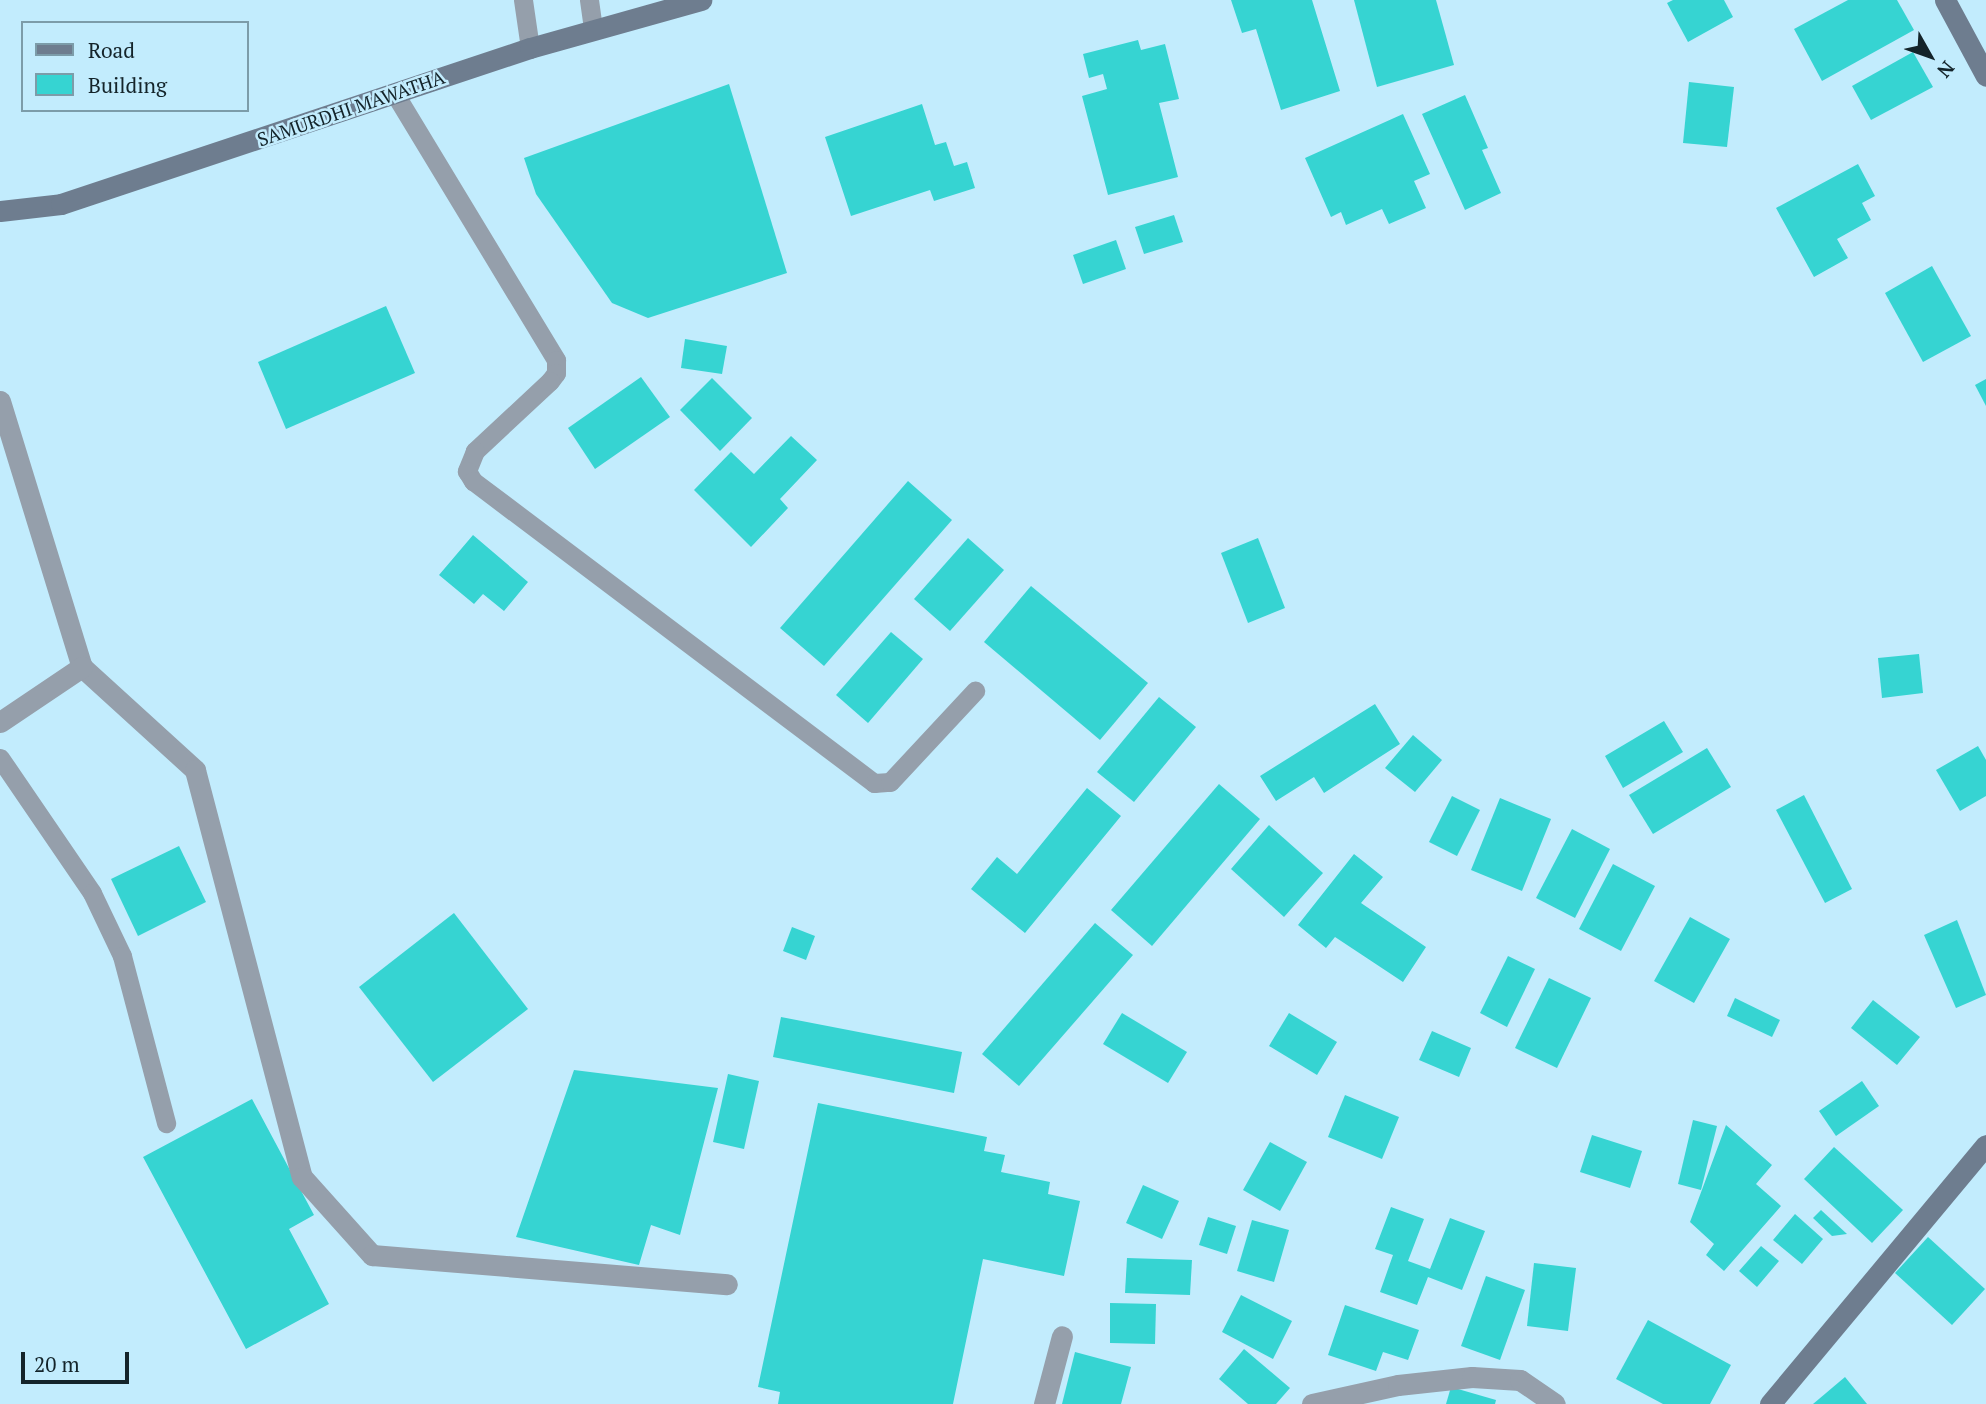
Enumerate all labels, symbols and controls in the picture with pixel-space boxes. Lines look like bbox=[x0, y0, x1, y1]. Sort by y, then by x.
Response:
legend bbox=[21, 21, 248, 112]
north arrow bbox=[1895, 21, 1965, 91]
text: Road bbox=[88, 36, 135, 64]
text: N bbox=[1932, 56, 1961, 83]
street label: SAMURDHI MAWATHA bbox=[254, 65, 448, 151]
text: Building bbox=[88, 71, 167, 99]
scale bar bbox=[24, 1338, 133, 1382]
text: 20 m bbox=[34, 1350, 80, 1378]

